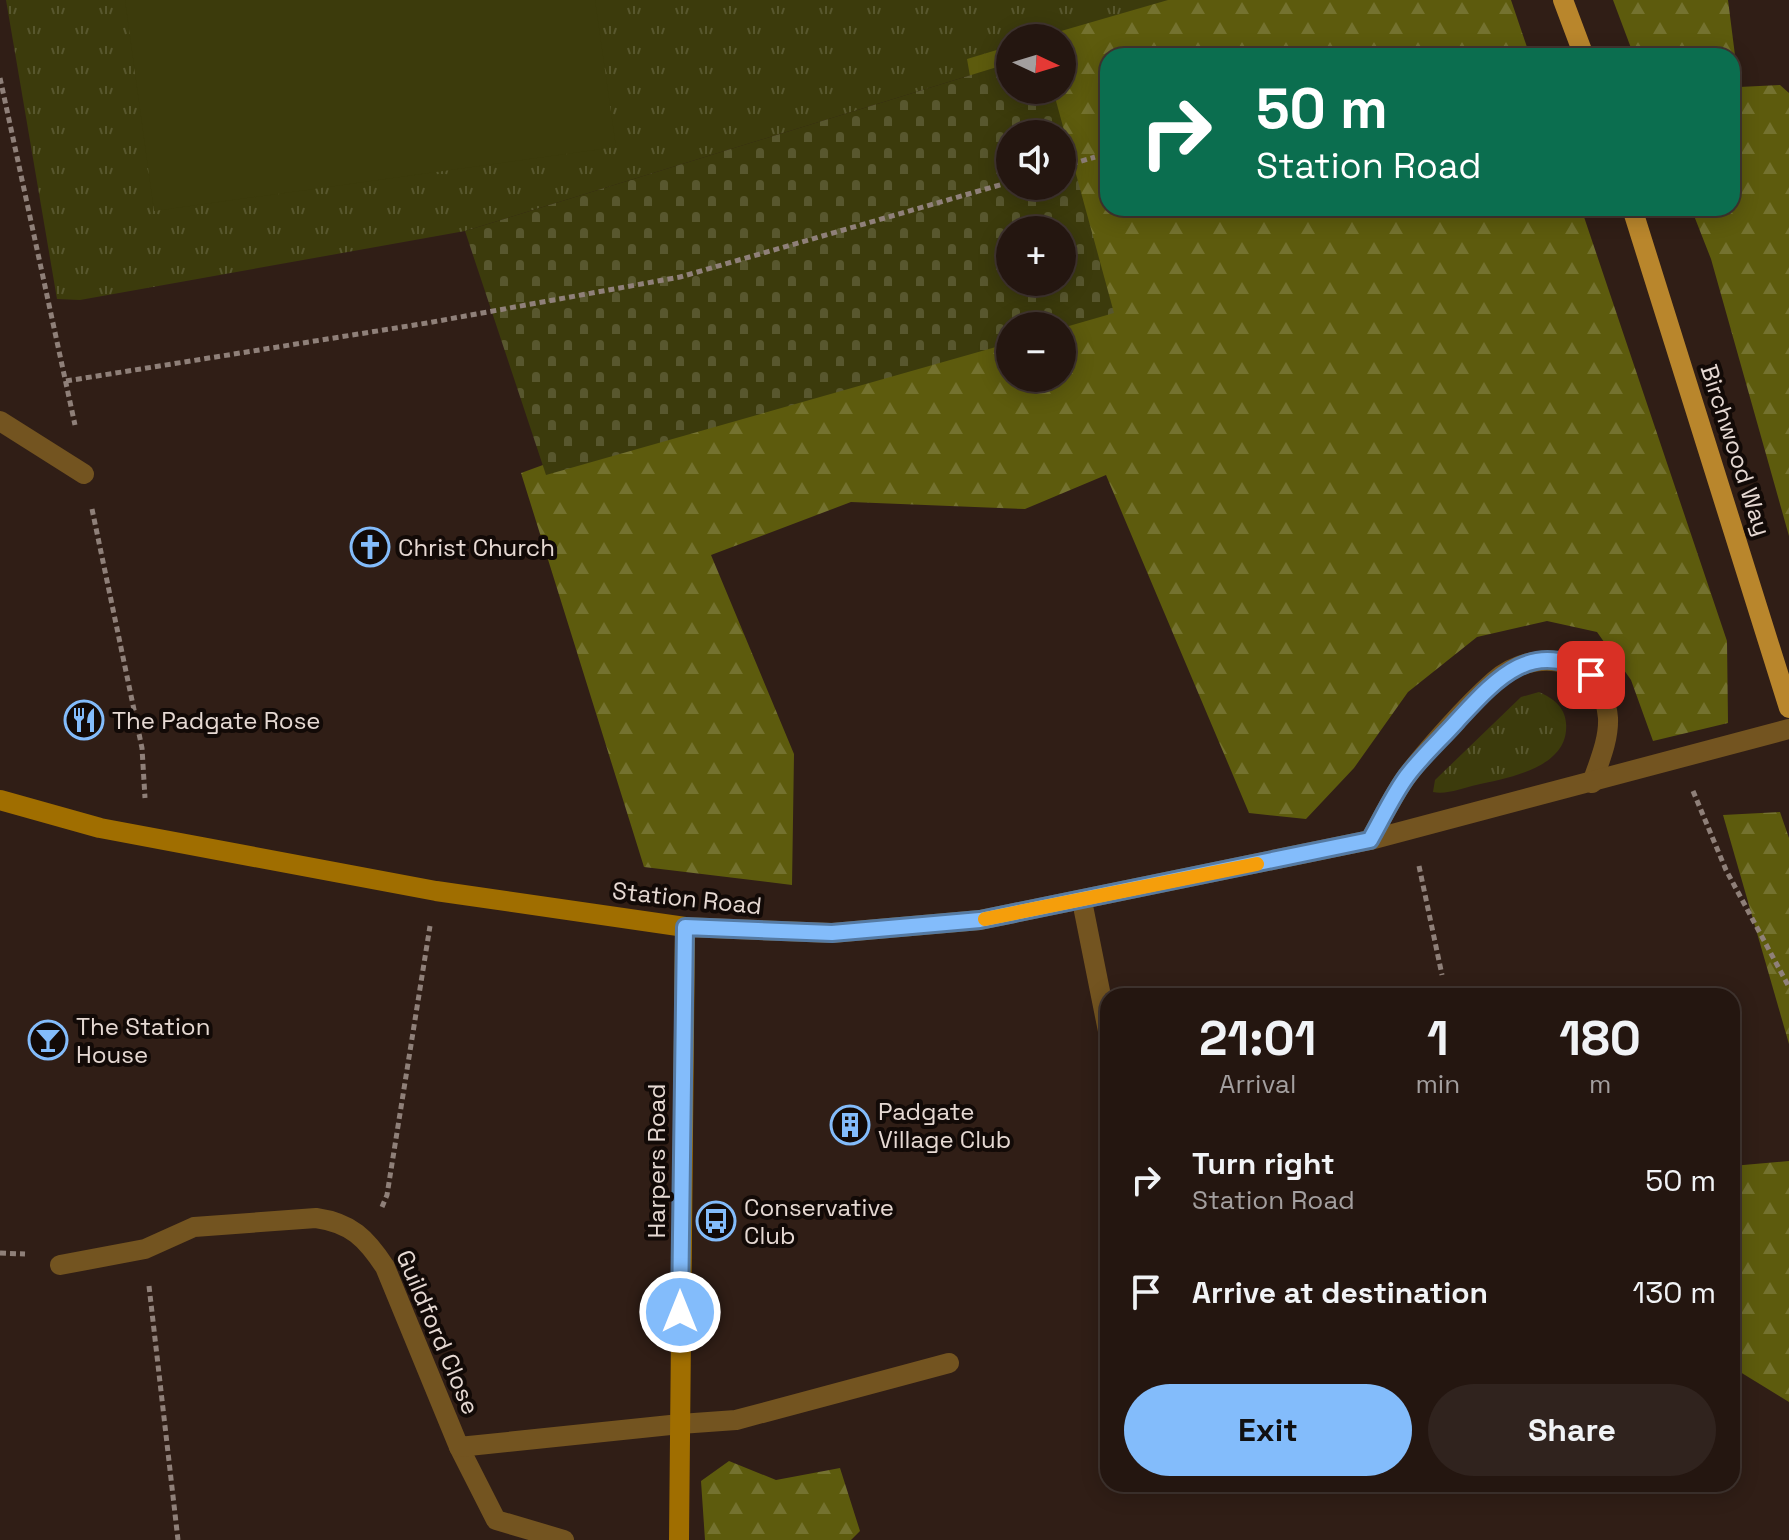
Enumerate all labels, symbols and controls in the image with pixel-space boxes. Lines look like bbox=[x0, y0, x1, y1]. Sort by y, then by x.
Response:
north arrow bbox=[996, 24, 1076, 104]
map controls bbox=[996, 24, 1076, 392]
text: 50 m bbox=[1256, 73, 1388, 144]
icon: right bbox=[1124, 80, 1228, 184]
button: sound bbox=[996, 120, 1076, 200]
text: Station Road bbox=[1256, 143, 1481, 189]
button: + bbox=[996, 216, 1076, 296]
button: − bbox=[996, 312, 1076, 392]
street label: Birchwood Way bbox=[1694, 360, 1778, 540]
church icon: Christ Church bbox=[349, 526, 391, 568]
place label: Christ Church bbox=[398, 532, 555, 563]
pin bbox=[1557, 641, 1625, 709]
icon: arrive bbox=[1569, 653, 1613, 697]
restaurant icon: The Padgate Rose bbox=[63, 699, 105, 741]
place label: The Padgate Rose bbox=[112, 705, 321, 736]
street label: Station Road bbox=[611, 875, 763, 921]
text: 21:01 bbox=[1199, 1008, 1316, 1069]
text: 1 bbox=[1427, 1008, 1449, 1069]
text: 180 bbox=[1559, 1008, 1641, 1069]
place label: The Station House bbox=[76, 1011, 210, 1070]
bar icon: The Station House bbox=[27, 1019, 69, 1061]
text: Arrival bbox=[1219, 1067, 1296, 1101]
text: min bbox=[1416, 1067, 1460, 1101]
text: m bbox=[1589, 1067, 1611, 1101]
street label: Harpers Road bbox=[641, 1084, 672, 1238]
place label: Padgate Village Club bbox=[878, 1096, 1011, 1155]
building icon: Padgate Village Club bbox=[829, 1104, 871, 1146]
text: Turn right bbox=[1192, 1144, 1335, 1183]
icon: right bbox=[1124, 1158, 1168, 1202]
text: 50 m bbox=[1645, 1161, 1716, 1200]
text: Station Road bbox=[1192, 1183, 1355, 1217]
place label: Conservative Club bbox=[744, 1192, 894, 1251]
bus stop icon: Conservative Club bbox=[695, 1200, 737, 1242]
street label: Guildford Close bbox=[389, 1245, 487, 1419]
position arrow bbox=[638, 1270, 722, 1354]
icon: arrive bbox=[1124, 1270, 1168, 1314]
text: Arrive at destination bbox=[1192, 1273, 1488, 1312]
text: 130 m bbox=[1633, 1273, 1716, 1312]
button: Exit bbox=[1124, 1384, 1412, 1476]
button: Share bbox=[1428, 1384, 1716, 1476]

